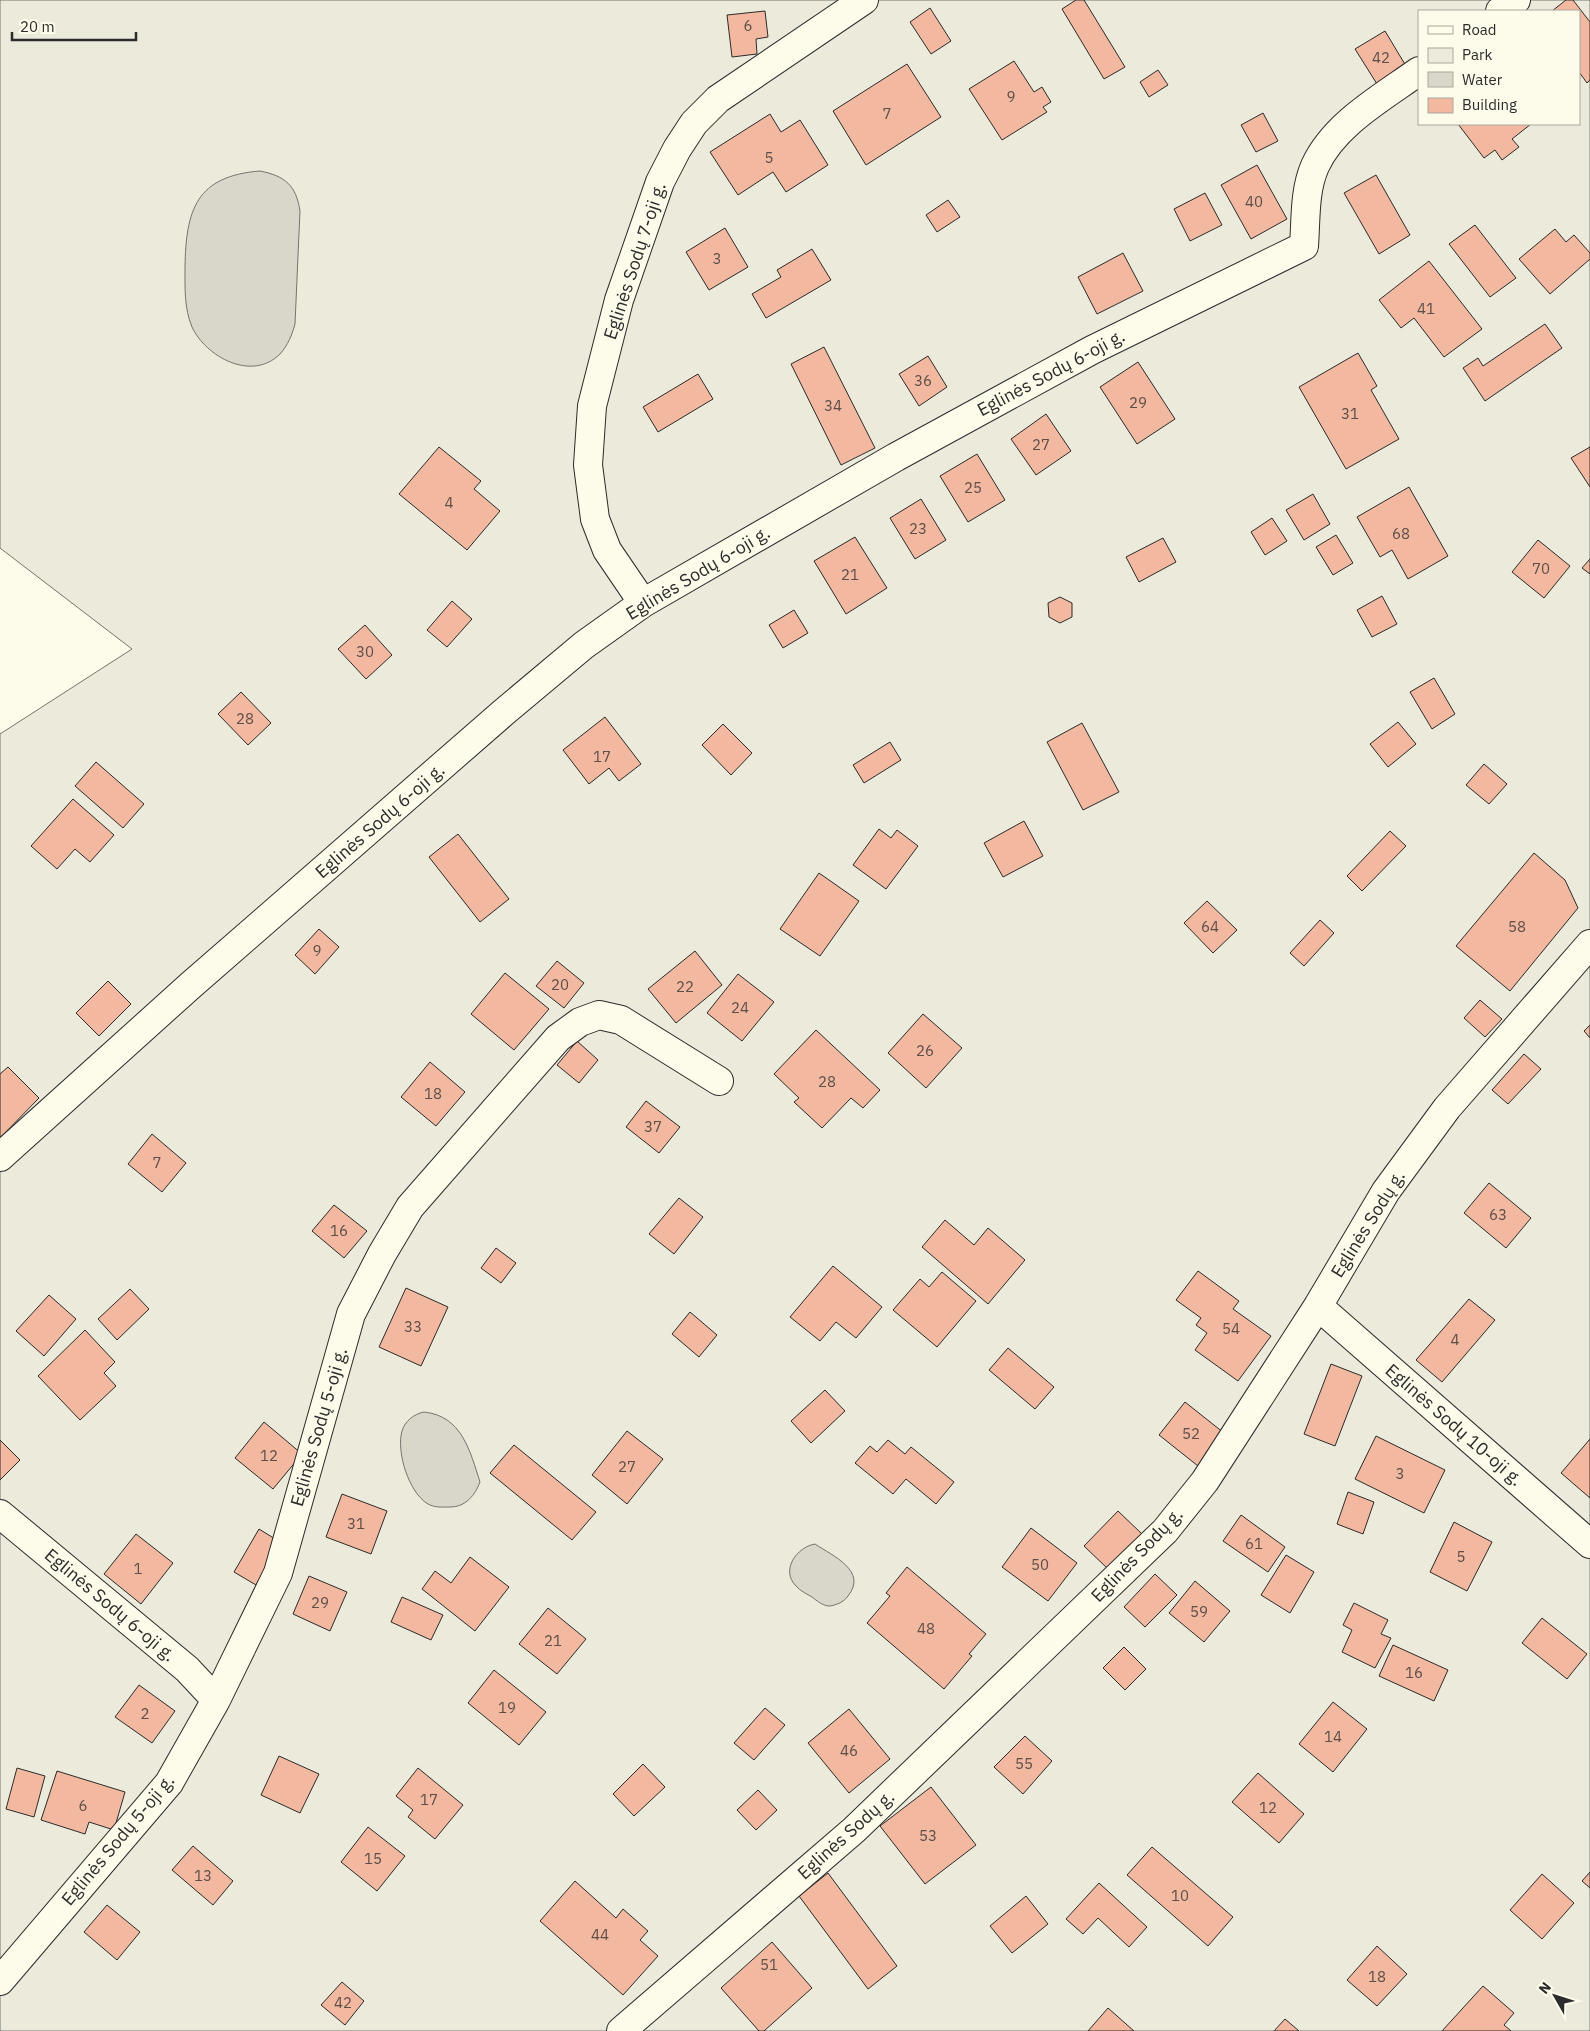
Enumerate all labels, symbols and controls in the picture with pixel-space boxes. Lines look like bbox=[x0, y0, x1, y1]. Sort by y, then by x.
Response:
scale bar bbox=[12, 10, 136, 42]
legend bbox=[1418, 10, 1580, 125]
house number: 6 bbox=[743, 16, 753, 35]
text: 20 m bbox=[20, 17, 55, 36]
text: Road bbox=[1462, 20, 1497, 39]
text: Park bbox=[1462, 45, 1492, 64]
house number: 42 bbox=[1372, 48, 1390, 67]
text: Water bbox=[1462, 70, 1503, 89]
house number: 9 bbox=[1006, 87, 1016, 106]
text: Building bbox=[1462, 95, 1517, 114]
house number: 7 bbox=[882, 104, 892, 123]
house number: 5 bbox=[764, 148, 774, 167]
street label: Eglinės Sodų 7-oji g. bbox=[598, 179, 671, 342]
house number: 40 bbox=[1245, 192, 1263, 211]
house number: 3 bbox=[712, 249, 722, 268]
house number: 41 bbox=[1417, 299, 1435, 318]
street label: Eglinės Sodų 6-oji g. bbox=[973, 324, 1129, 421]
house number: 36 bbox=[914, 371, 932, 390]
house number: 29 bbox=[1129, 393, 1147, 412]
house number: 34 bbox=[824, 396, 842, 415]
house number: 31 bbox=[1341, 404, 1359, 423]
house number: 27 bbox=[1032, 435, 1050, 454]
house number: 25 bbox=[964, 478, 982, 497]
house number: 4 bbox=[444, 493, 454, 512]
house number: 23 bbox=[909, 519, 927, 538]
street label: Eglinės Sodų 6-oji g. bbox=[622, 520, 774, 625]
house number: 68 bbox=[1392, 524, 1410, 543]
house number: 70 bbox=[1532, 559, 1550, 578]
house number: 21 bbox=[841, 565, 859, 584]
house number: 30 bbox=[356, 642, 374, 661]
house number: 28 bbox=[236, 709, 254, 728]
house number: 17 bbox=[593, 747, 611, 766]
street label: Eglinės Sodų 6-oji g. bbox=[310, 758, 449, 883]
house number: 64 bbox=[1201, 917, 1219, 936]
house number: 58 bbox=[1508, 917, 1526, 936]
house number: 9 bbox=[312, 941, 322, 960]
house number: 20 bbox=[551, 975, 569, 994]
house number: 22 bbox=[676, 977, 694, 996]
house number: 24 bbox=[731, 998, 749, 1017]
house number: 26 bbox=[916, 1041, 934, 1060]
house number: 28 bbox=[818, 1072, 836, 1091]
house number: 18 bbox=[424, 1084, 442, 1103]
house number: 37 bbox=[644, 1117, 662, 1136]
house number: 7 bbox=[152, 1153, 162, 1172]
street label: Eglinės Sodų g. bbox=[1325, 1166, 1410, 1282]
house number: 63 bbox=[1489, 1205, 1507, 1224]
house number: 16 bbox=[330, 1221, 348, 1240]
house number: 33 bbox=[404, 1317, 422, 1336]
house number: 54 bbox=[1222, 1319, 1240, 1338]
house number: 4 bbox=[1450, 1330, 1460, 1349]
street label: Eglinės Sodų 5-oji g. bbox=[285, 1345, 352, 1509]
street label: Eglinės Sodų 10-oji g. bbox=[1381, 1359, 1528, 1491]
house number: 52 bbox=[1182, 1424, 1200, 1443]
house number: 12 bbox=[260, 1446, 278, 1465]
house number: 27 bbox=[618, 1457, 636, 1476]
house number: 3 bbox=[1395, 1464, 1405, 1483]
street label: Eglinės Sodų g. bbox=[1086, 1503, 1187, 1607]
house number: 31 bbox=[347, 1514, 365, 1533]
house number: 61 bbox=[1245, 1534, 1263, 1553]
street label: Eglinės Sodų 6-oji g. bbox=[40, 1543, 181, 1666]
house number: 5 bbox=[1456, 1547, 1466, 1566]
house number: 50 bbox=[1031, 1555, 1049, 1574]
house number: 1 bbox=[133, 1559, 143, 1578]
house number: 29 bbox=[311, 1593, 329, 1612]
house number: 59 bbox=[1190, 1602, 1208, 1621]
house number: 48 bbox=[917, 1619, 935, 1638]
house number: 21 bbox=[544, 1631, 562, 1650]
house number: 16 bbox=[1405, 1663, 1423, 1682]
house number: 19 bbox=[498, 1698, 516, 1717]
house number: 2 bbox=[140, 1704, 150, 1723]
house number: 14 bbox=[1324, 1727, 1342, 1746]
house number: 46 bbox=[840, 1741, 858, 1760]
house number: 55 bbox=[1015, 1754, 1033, 1773]
street label: Eglinės Sodų 5-oji g. bbox=[56, 1769, 179, 1910]
street label: Eglinės Sodų g. bbox=[792, 1785, 899, 1884]
house number: 17 bbox=[420, 1790, 438, 1809]
house number: 6 bbox=[78, 1796, 88, 1815]
house number: 12 bbox=[1259, 1798, 1277, 1817]
house number: 53 bbox=[919, 1826, 937, 1845]
house number: 15 bbox=[364, 1849, 382, 1868]
house number: 13 bbox=[194, 1866, 212, 1885]
house number: 10 bbox=[1171, 1886, 1189, 1905]
house number: 44 bbox=[591, 1925, 609, 1944]
house number: 51 bbox=[760, 1955, 778, 1974]
house number: 18 bbox=[1368, 1967, 1386, 1986]
north arrow bbox=[1530, 1971, 1580, 2021]
text: N bbox=[1535, 1978, 1555, 1997]
house number: 42 bbox=[334, 1993, 352, 2012]

